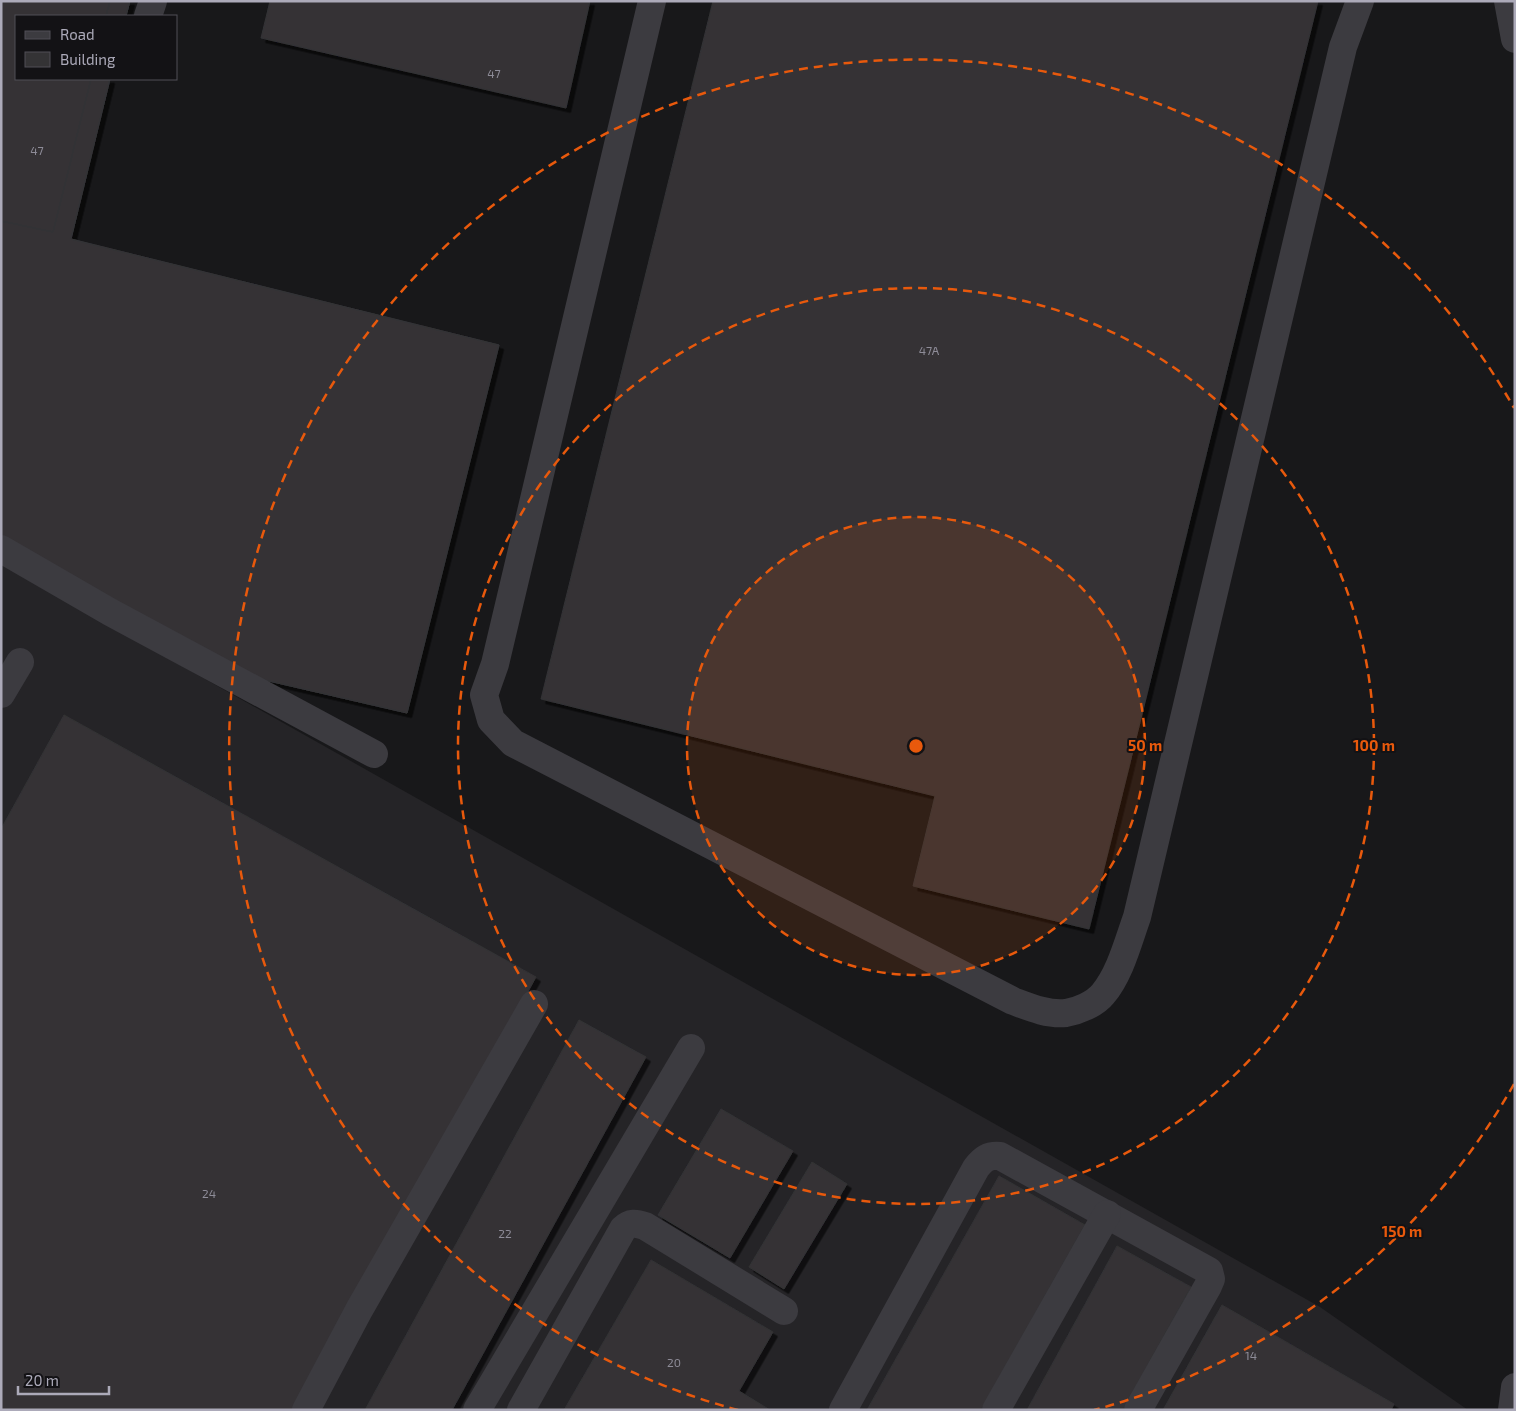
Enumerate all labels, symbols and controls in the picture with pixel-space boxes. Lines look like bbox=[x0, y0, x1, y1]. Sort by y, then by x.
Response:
legend bbox=[15, 15, 178, 80]
text: Road bbox=[60, 25, 95, 43]
text: Building bbox=[60, 50, 116, 68]
house number: 47 bbox=[487, 66, 501, 80]
house number: 47 bbox=[30, 143, 44, 157]
house number: 47A bbox=[919, 343, 940, 357]
text: 50 m bbox=[1128, 736, 1162, 754]
text: 100 m bbox=[1353, 736, 1395, 754]
centre of rings bbox=[907, 737, 925, 755]
house number: 24 bbox=[202, 1186, 216, 1200]
text: 150 m bbox=[1382, 1222, 1422, 1240]
house number: 22 bbox=[498, 1226, 512, 1240]
house number: 14 bbox=[1245, 1348, 1257, 1362]
house number: 20 bbox=[667, 1355, 681, 1369]
scale bar bbox=[18, 1364, 109, 1396]
text: 20 m bbox=[25, 1371, 59, 1389]

